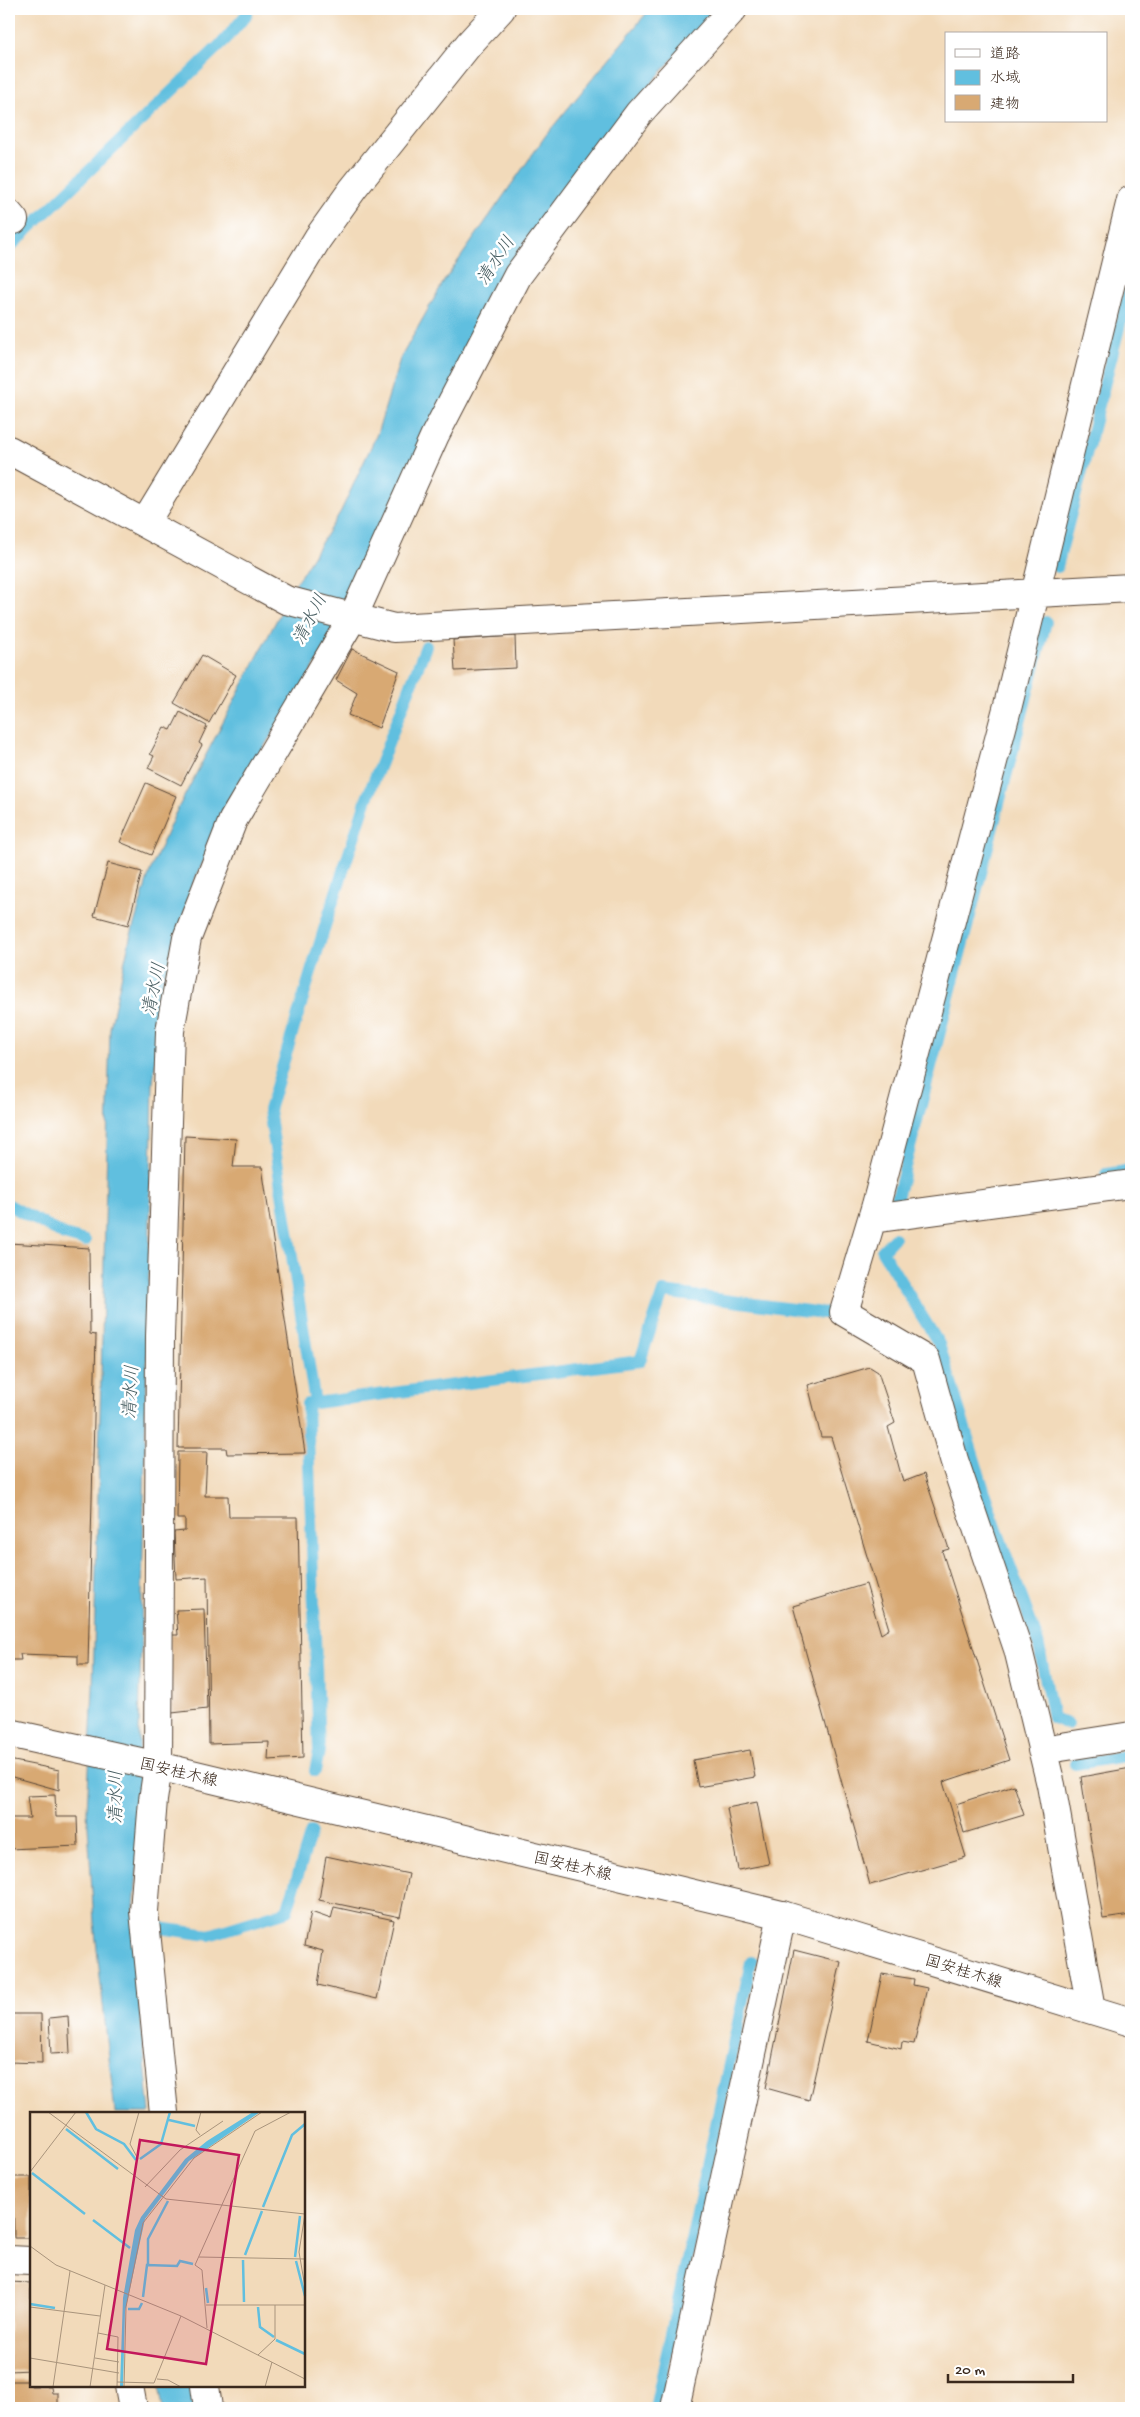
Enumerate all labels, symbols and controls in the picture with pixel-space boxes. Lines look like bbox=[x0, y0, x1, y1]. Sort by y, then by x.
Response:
legend bbox=[945, 32, 1108, 122]
text: 道路 bbox=[990, 46, 1020, 64]
text: 水域 bbox=[990, 69, 1020, 88]
text: 建物 bbox=[990, 96, 1020, 114]
water label: 清水川 bbox=[473, 232, 521, 290]
water label: 清水川 bbox=[289, 591, 333, 649]
water label: 清水川 bbox=[139, 961, 171, 1018]
water label: 清水川 bbox=[120, 1365, 144, 1420]
street label: 国安桂木線 bbox=[137, 1754, 220, 1793]
water label: 清水川 bbox=[106, 1770, 128, 1824]
street label: 国安桂木線 bbox=[531, 1848, 614, 1887]
street label: 国安桂木線 bbox=[922, 1951, 1005, 1994]
inset map bbox=[30, 2112, 305, 2387]
scale bar bbox=[948, 2352, 1072, 2384]
text: 20 m bbox=[955, 2362, 985, 2380]

